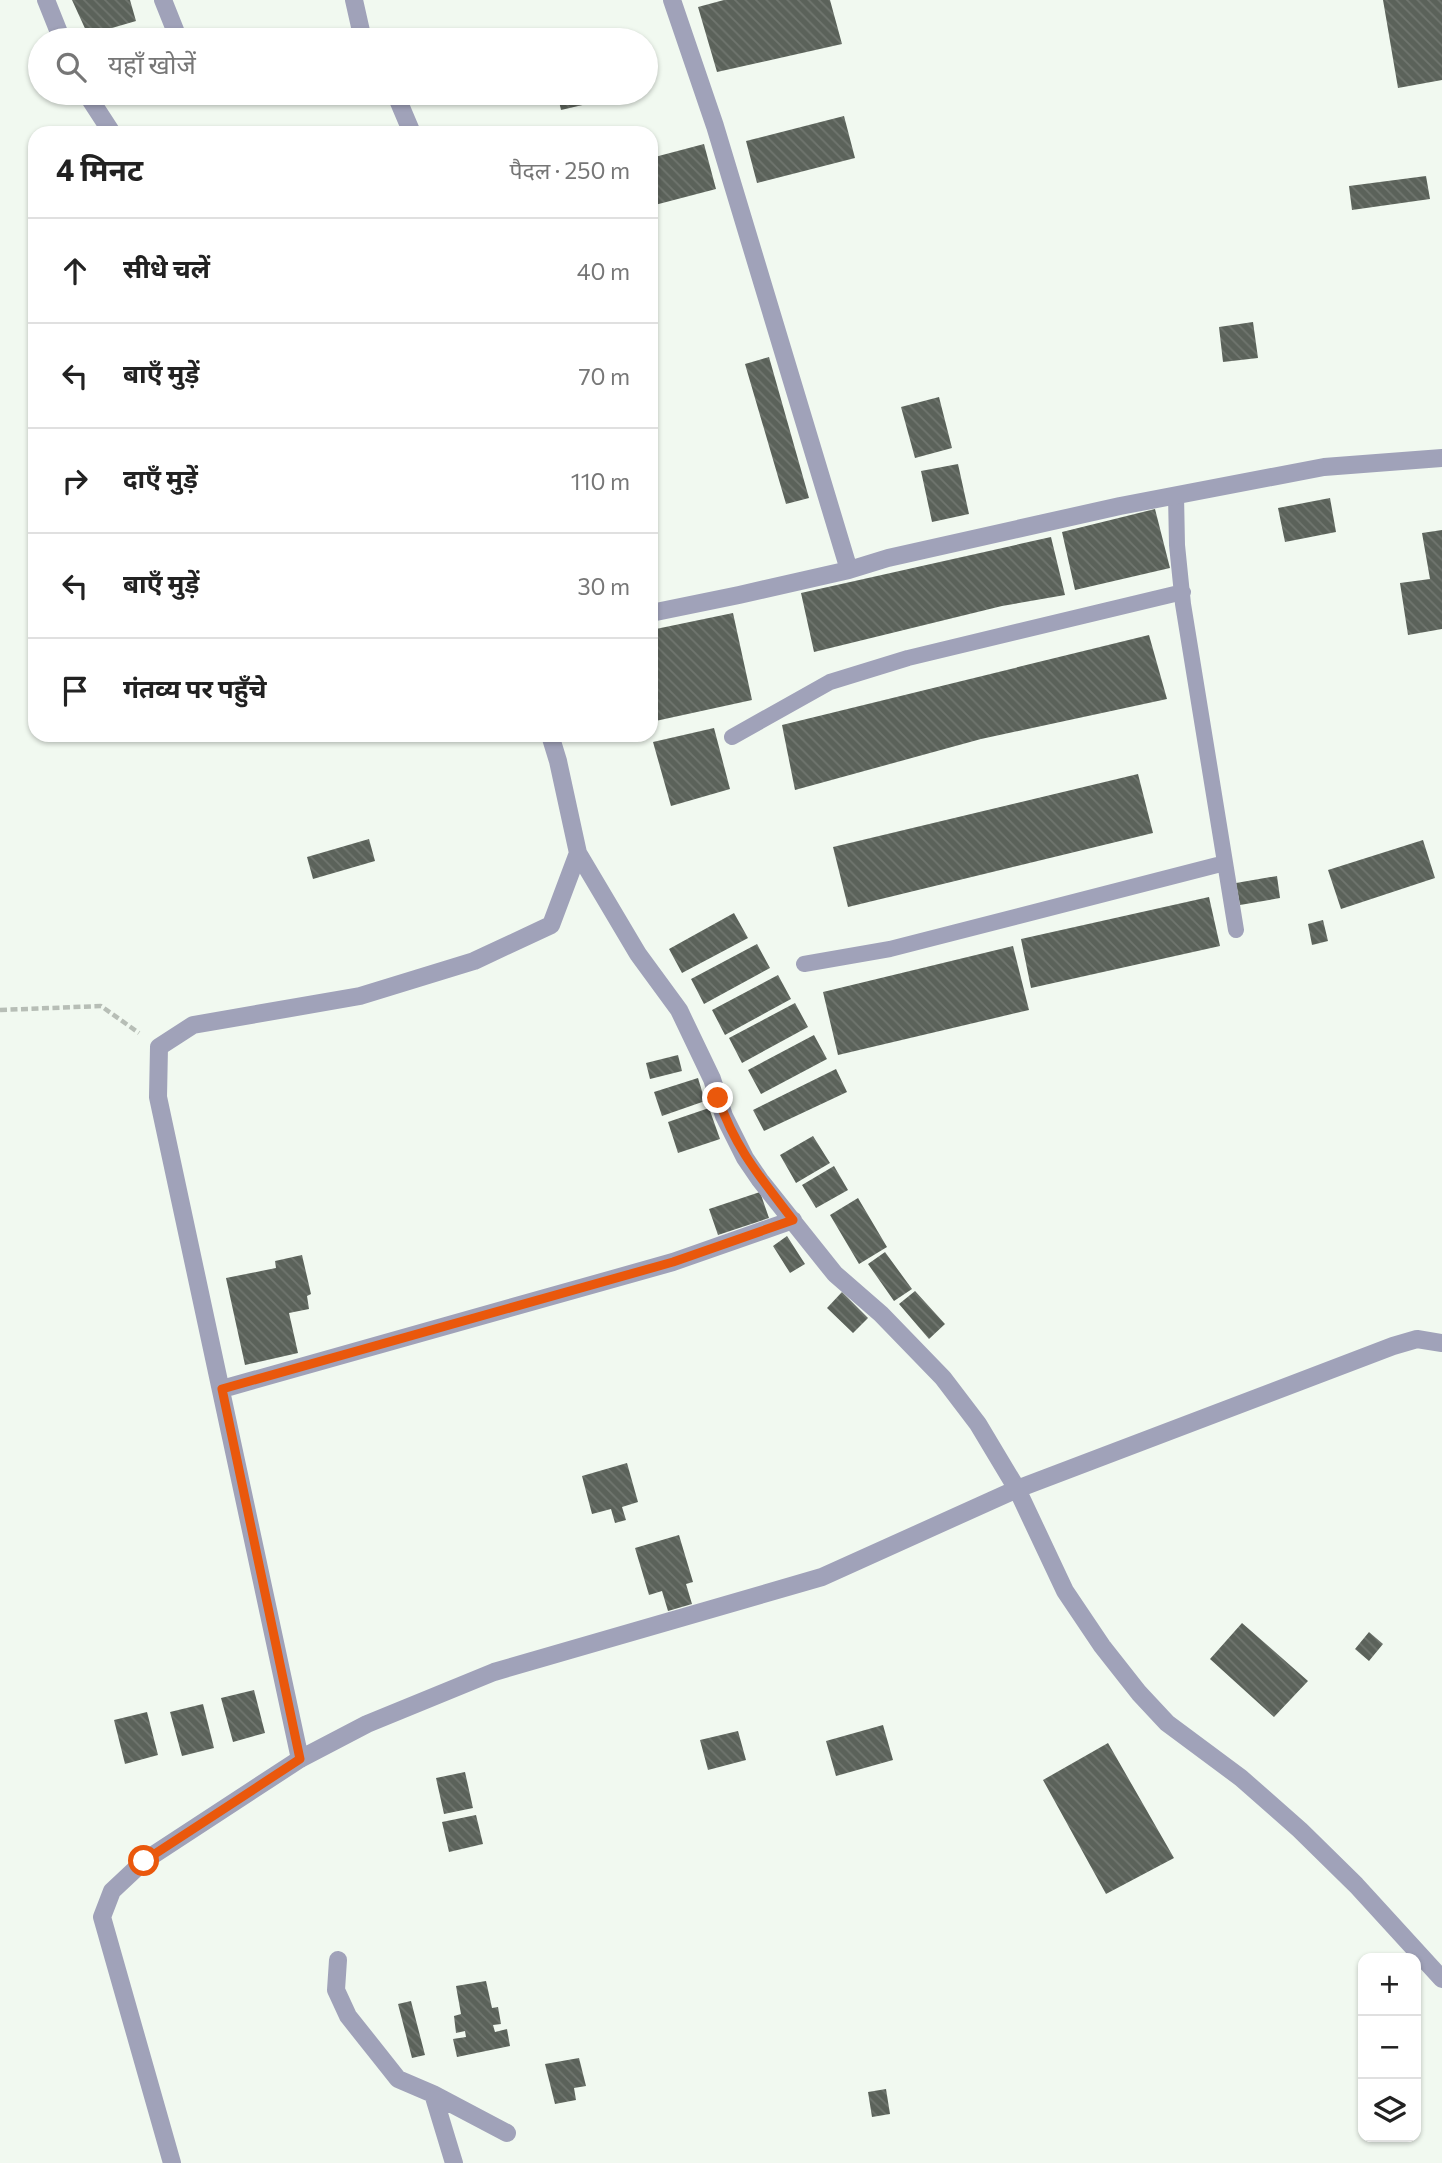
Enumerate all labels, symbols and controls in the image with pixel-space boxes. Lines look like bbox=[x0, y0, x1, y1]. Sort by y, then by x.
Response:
search box bbox=[28, 28, 658, 105]
icon: search bbox=[52, 48, 90, 86]
text: यहाँ खोजें bbox=[108, 48, 196, 79]
text: 4 मिनट bbox=[56, 150, 143, 187]
text: पैदल · 250 m bbox=[509, 156, 630, 184]
icon: ahead bbox=[56, 252, 94, 290]
text: सीधे चलें bbox=[123, 252, 210, 283]
text: 40 m bbox=[577, 257, 630, 285]
icon: left bbox=[56, 357, 94, 395]
text: बाएँ मुड़ें bbox=[123, 357, 199, 388]
text: 70 m bbox=[578, 362, 630, 390]
icon: right bbox=[56, 462, 94, 500]
text: दाएँ मुड़ें bbox=[123, 462, 198, 493]
text: 110 m bbox=[571, 467, 630, 495]
icon: left bbox=[56, 567, 94, 605]
text: बाएँ मुड़ें bbox=[123, 567, 199, 598]
text: 30 m bbox=[577, 572, 630, 600]
icon: arrive bbox=[56, 672, 94, 710]
text: गंतव्य पर पहुँचे bbox=[123, 672, 267, 703]
route end bbox=[702, 1082, 733, 1113]
route start bbox=[128, 1845, 159, 1876]
map controls bbox=[1358, 1953, 1421, 2142]
button: + bbox=[1358, 1953, 1421, 2016]
button: − bbox=[1358, 2016, 1421, 2079]
button: layers bbox=[1358, 2079, 1421, 2142]

